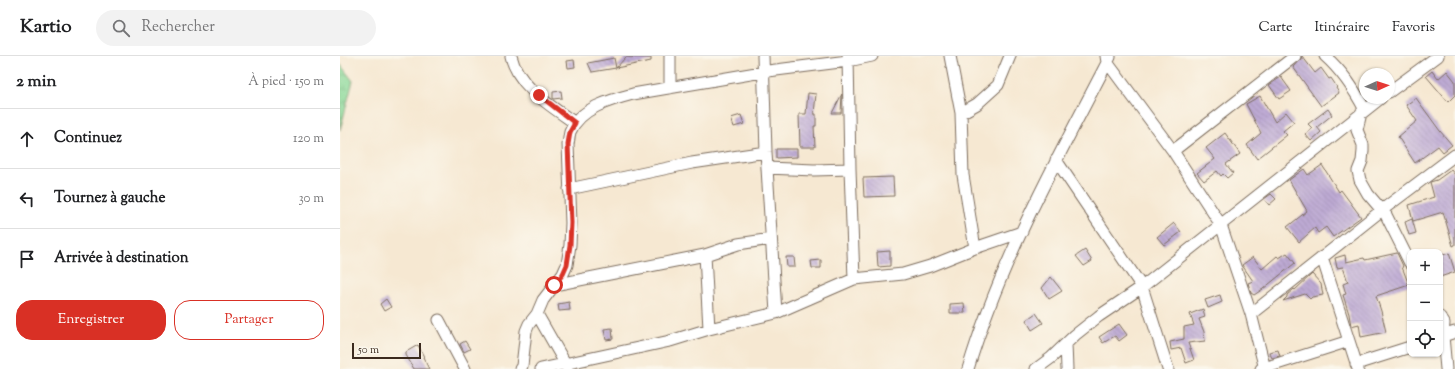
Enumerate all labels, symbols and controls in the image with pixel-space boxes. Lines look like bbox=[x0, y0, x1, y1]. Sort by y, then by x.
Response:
search box bbox=[96, 10, 376, 46]
text: Kartio bbox=[20, 14, 72, 41]
icon: search bbox=[110, 17, 132, 39]
text: Rechercher bbox=[142, 17, 215, 38]
text: Carte bbox=[1259, 18, 1292, 38]
text: Itinéraire bbox=[1314, 18, 1370, 38]
text: Favoris bbox=[1392, 18, 1435, 38]
north arrow bbox=[1359, 68, 1395, 104]
text: 2 min bbox=[16, 70, 57, 94]
text: À pied · 150 m bbox=[248, 73, 324, 91]
route end bbox=[530, 86, 548, 104]
icon: ahead bbox=[16, 128, 38, 150]
text: Continuez bbox=[54, 128, 122, 149]
text: 120 m bbox=[293, 130, 324, 148]
icon: left bbox=[16, 188, 38, 210]
text: Tournez à gauche bbox=[54, 188, 165, 209]
text: 30 m bbox=[298, 190, 324, 208]
icon: arrive bbox=[16, 248, 38, 270]
text: Arrivée à destination bbox=[54, 248, 189, 269]
map controls bbox=[1407, 249, 1443, 357]
button: + bbox=[1407, 249, 1443, 285]
route start bbox=[545, 276, 563, 294]
button: − bbox=[1407, 285, 1443, 321]
button: Enregistrer bbox=[16, 300, 166, 340]
button: Partager bbox=[174, 300, 324, 340]
button: locate bbox=[1407, 321, 1443, 357]
scale bar bbox=[352, 341, 421, 360]
text: 50 m bbox=[358, 342, 379, 358]

